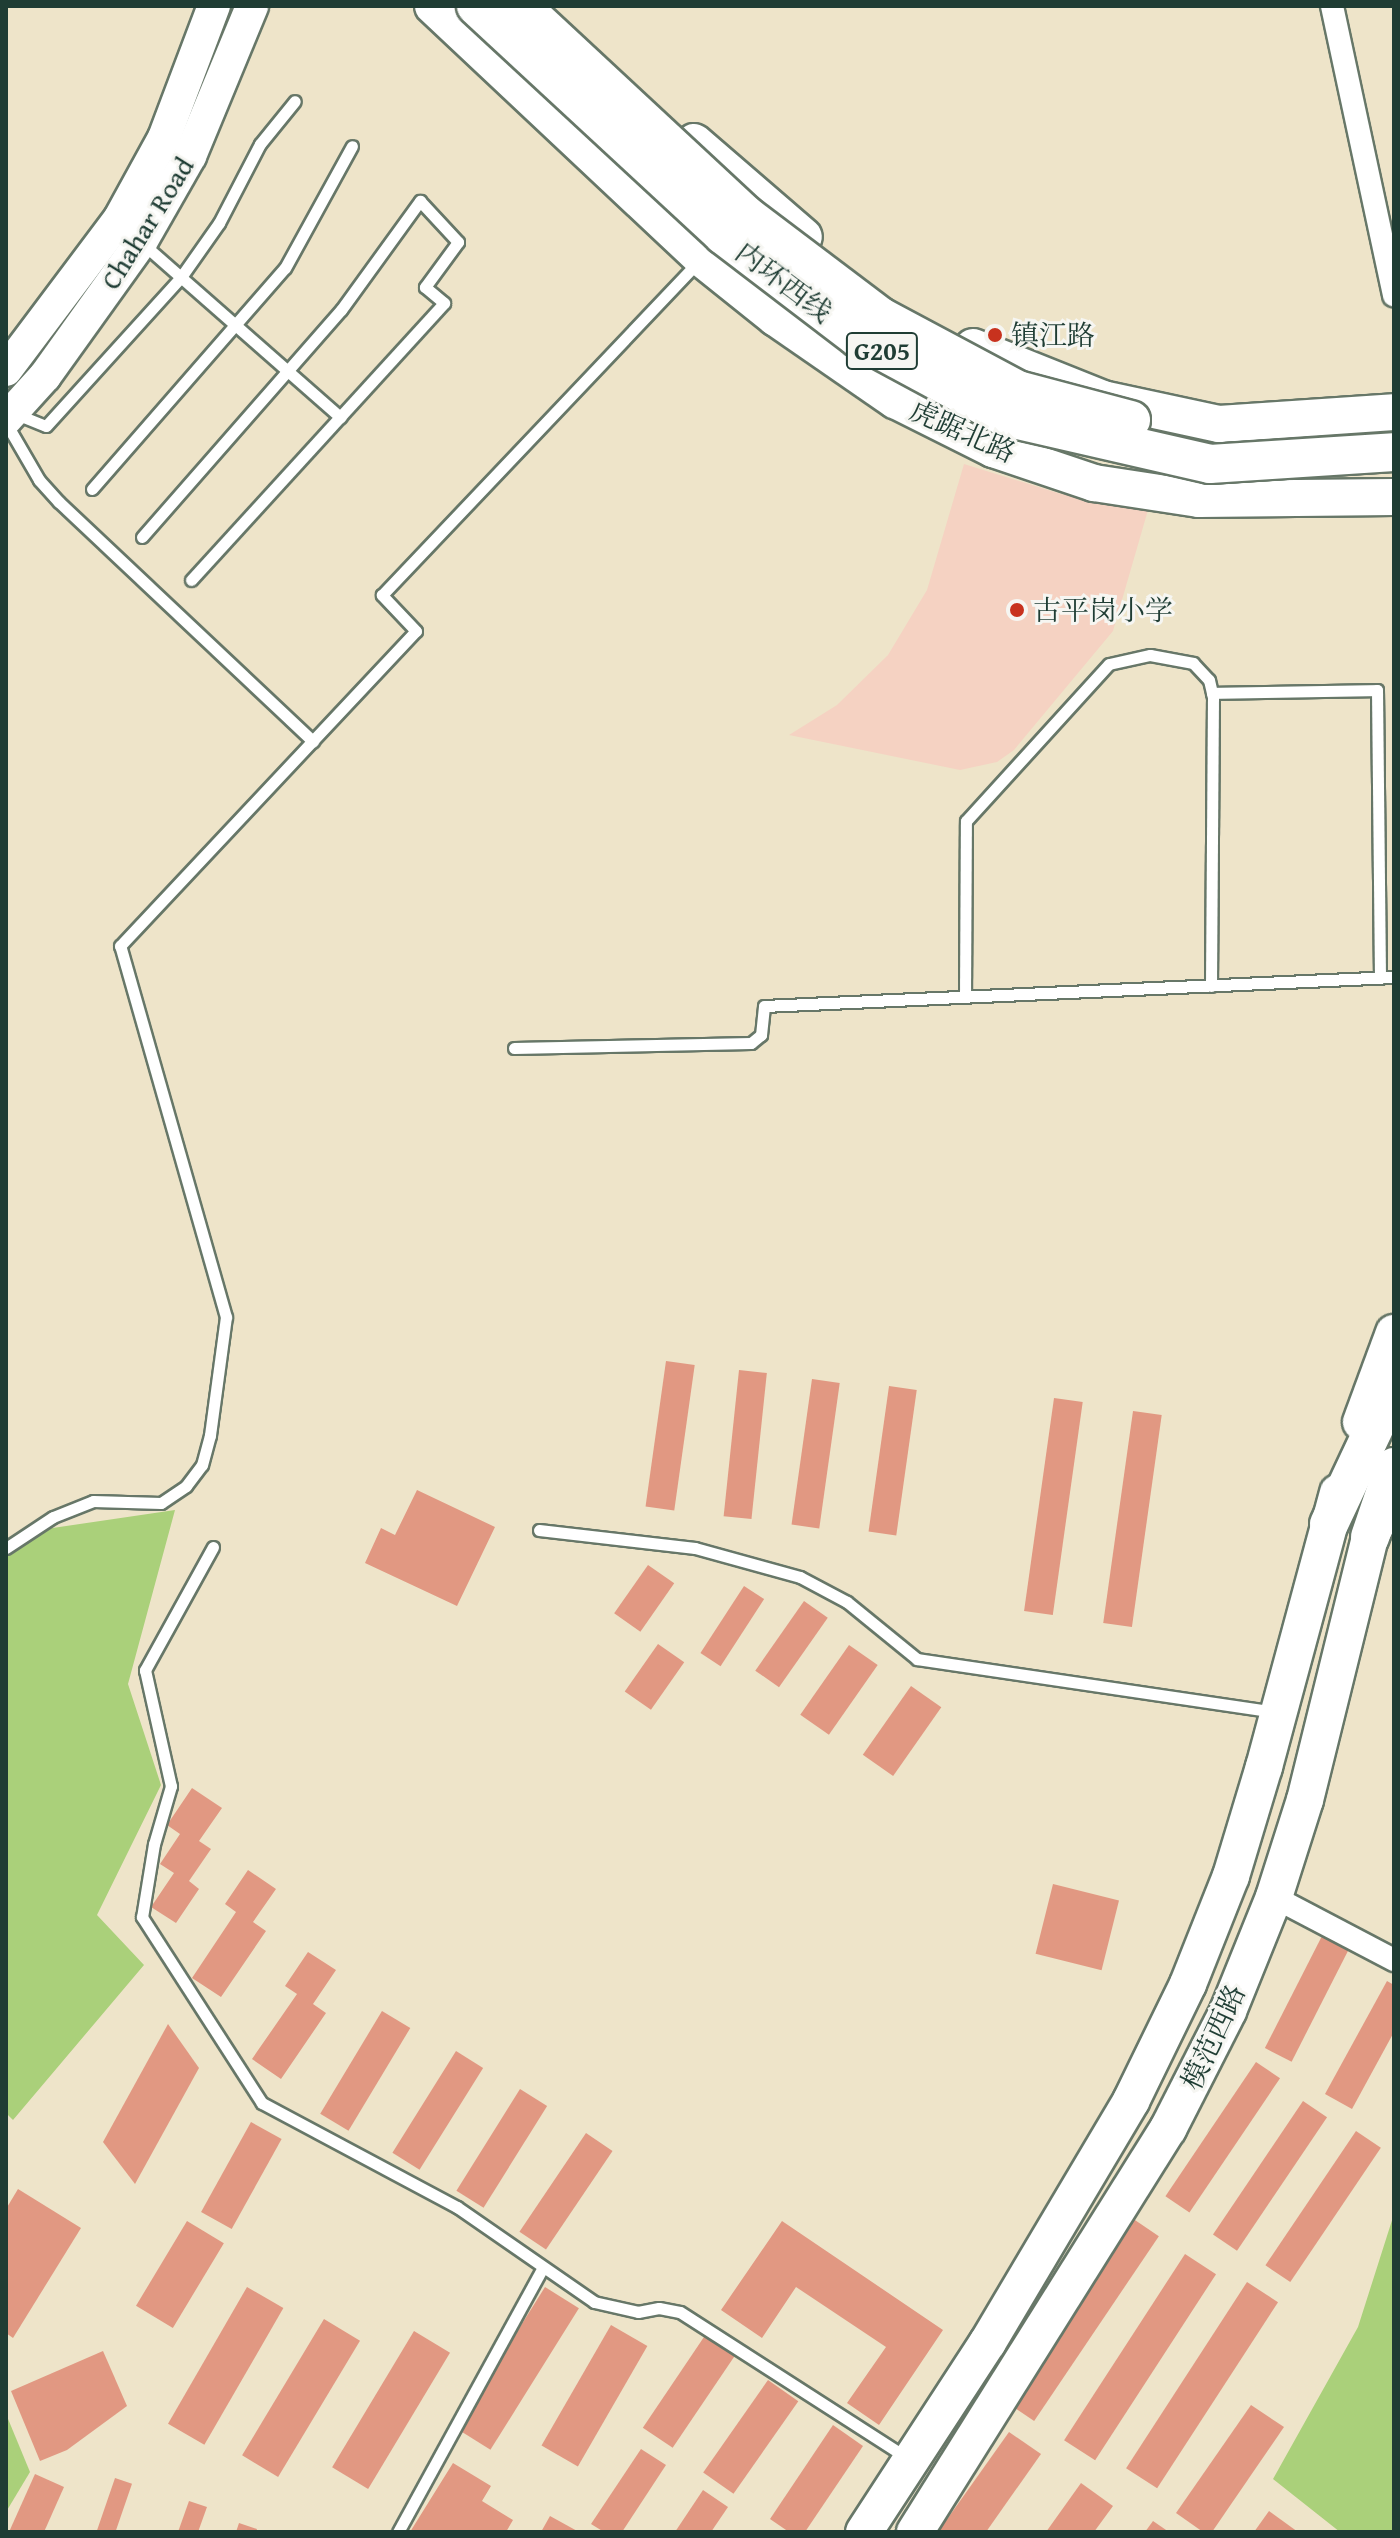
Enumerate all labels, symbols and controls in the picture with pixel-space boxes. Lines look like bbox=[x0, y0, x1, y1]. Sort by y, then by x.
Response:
street label: Chahar Road bbox=[93, 151, 201, 295]
street label: 内环西线 bbox=[729, 235, 839, 329]
place label: 镇江路 bbox=[1011, 318, 1095, 352]
marker: 镇江路 bbox=[986, 326, 1004, 344]
road number: G205 bbox=[844, 329, 920, 373]
street label: 虎踞北路 bbox=[905, 393, 1021, 469]
place label: 古平岗小学 bbox=[1033, 593, 1173, 627]
marker: 古平岗小学 bbox=[1008, 601, 1026, 619]
street label: 模范西路 bbox=[1174, 1979, 1252, 2095]

